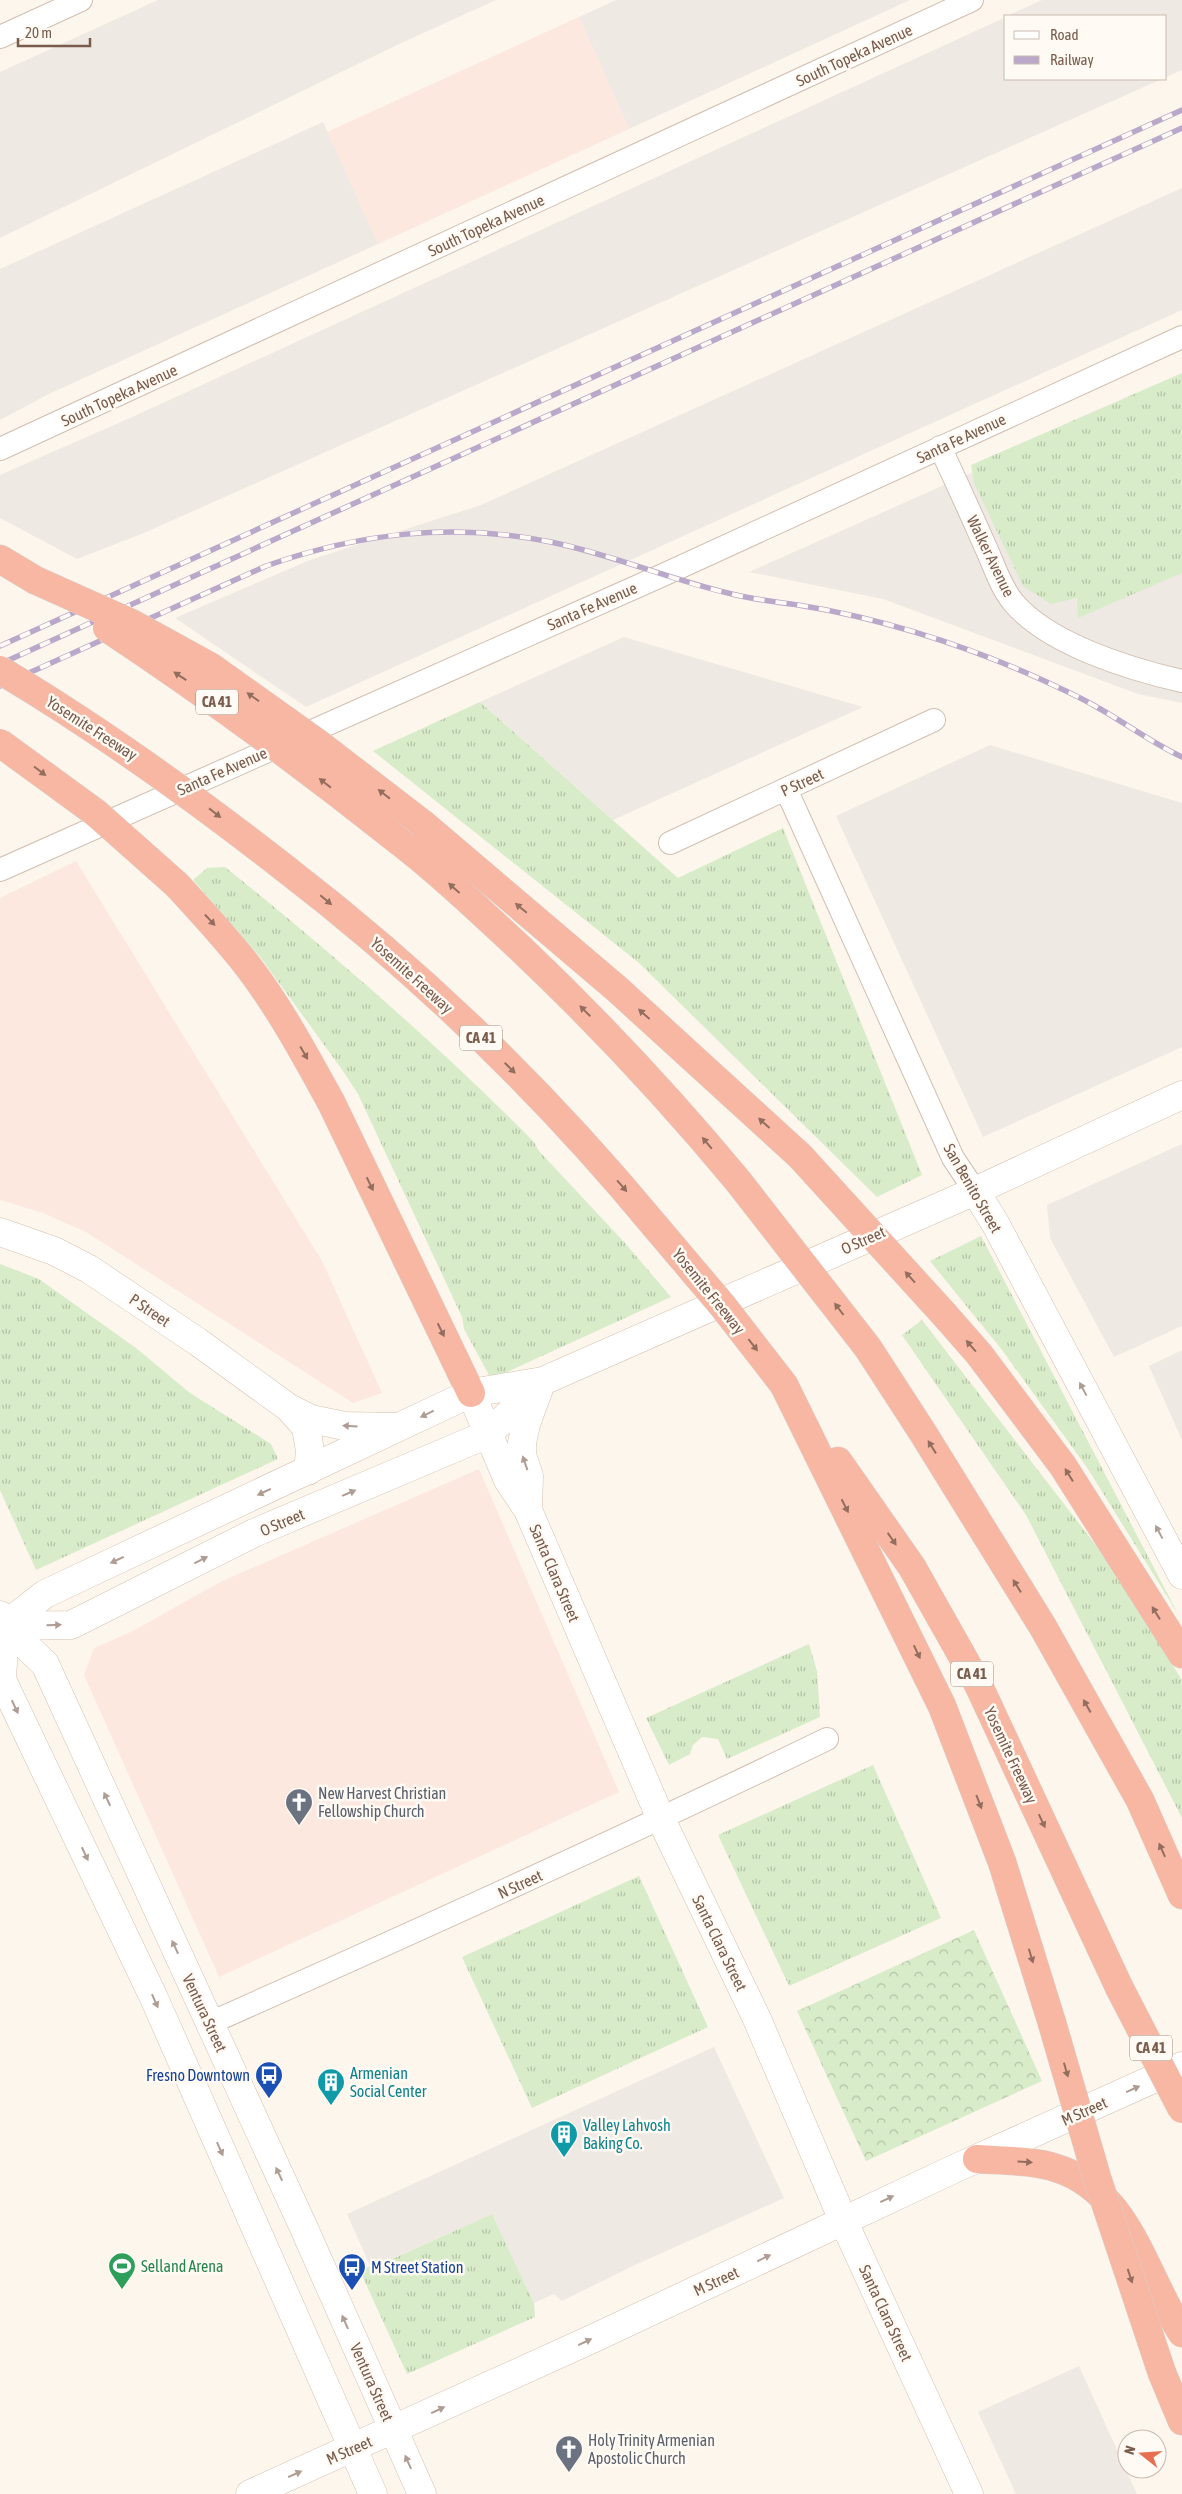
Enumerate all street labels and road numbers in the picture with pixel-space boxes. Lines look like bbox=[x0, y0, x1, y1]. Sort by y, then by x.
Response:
street label: South Topeka Avenue bbox=[793, 20, 915, 91]
street label: South Topeka Avenue bbox=[425, 190, 547, 261]
street label: South Topeka Avenue bbox=[58, 360, 180, 431]
street label: Santa Fe Avenue bbox=[914, 410, 1008, 466]
street label: Walker Avenue bbox=[964, 513, 1018, 599]
street label: Santa Fe Avenue bbox=[544, 578, 640, 634]
road number: CA 41 bbox=[196, 690, 238, 714]
street label: Yosemite Freeway bbox=[43, 692, 141, 765]
street label: Santa Fe Avenue bbox=[174, 743, 270, 799]
street label: P Street bbox=[778, 764, 827, 800]
street label: Yosemite Freeway bbox=[367, 933, 457, 1018]
road number: CA 41 bbox=[460, 1026, 502, 1050]
street label: San Benito Street bbox=[940, 1140, 1006, 1236]
street label: O Street bbox=[838, 1222, 888, 1258]
street label: Yosemite Freeway bbox=[668, 1245, 749, 1338]
street label: P Street bbox=[126, 1290, 174, 1330]
street label: O Street bbox=[257, 1504, 307, 1539]
street label: Santa Clara Street bbox=[526, 1522, 584, 1625]
road number: CA 41 bbox=[951, 1662, 993, 1686]
street label: Yosemite Freeway bbox=[980, 1704, 1041, 1807]
street label: N Street bbox=[495, 1866, 545, 1902]
street label: Santa Clara Street bbox=[689, 1892, 751, 1994]
street label: Ventura Street bbox=[179, 1971, 231, 2055]
road number: CA 41 bbox=[1130, 2036, 1172, 2060]
street label: M Street bbox=[1058, 2093, 1110, 2129]
street label: Santa Clara Street bbox=[856, 2262, 916, 2364]
street label: M Street bbox=[690, 2263, 742, 2299]
street label: Ventura Street bbox=[347, 2340, 397, 2424]
street label: M Street bbox=[323, 2432, 375, 2468]

